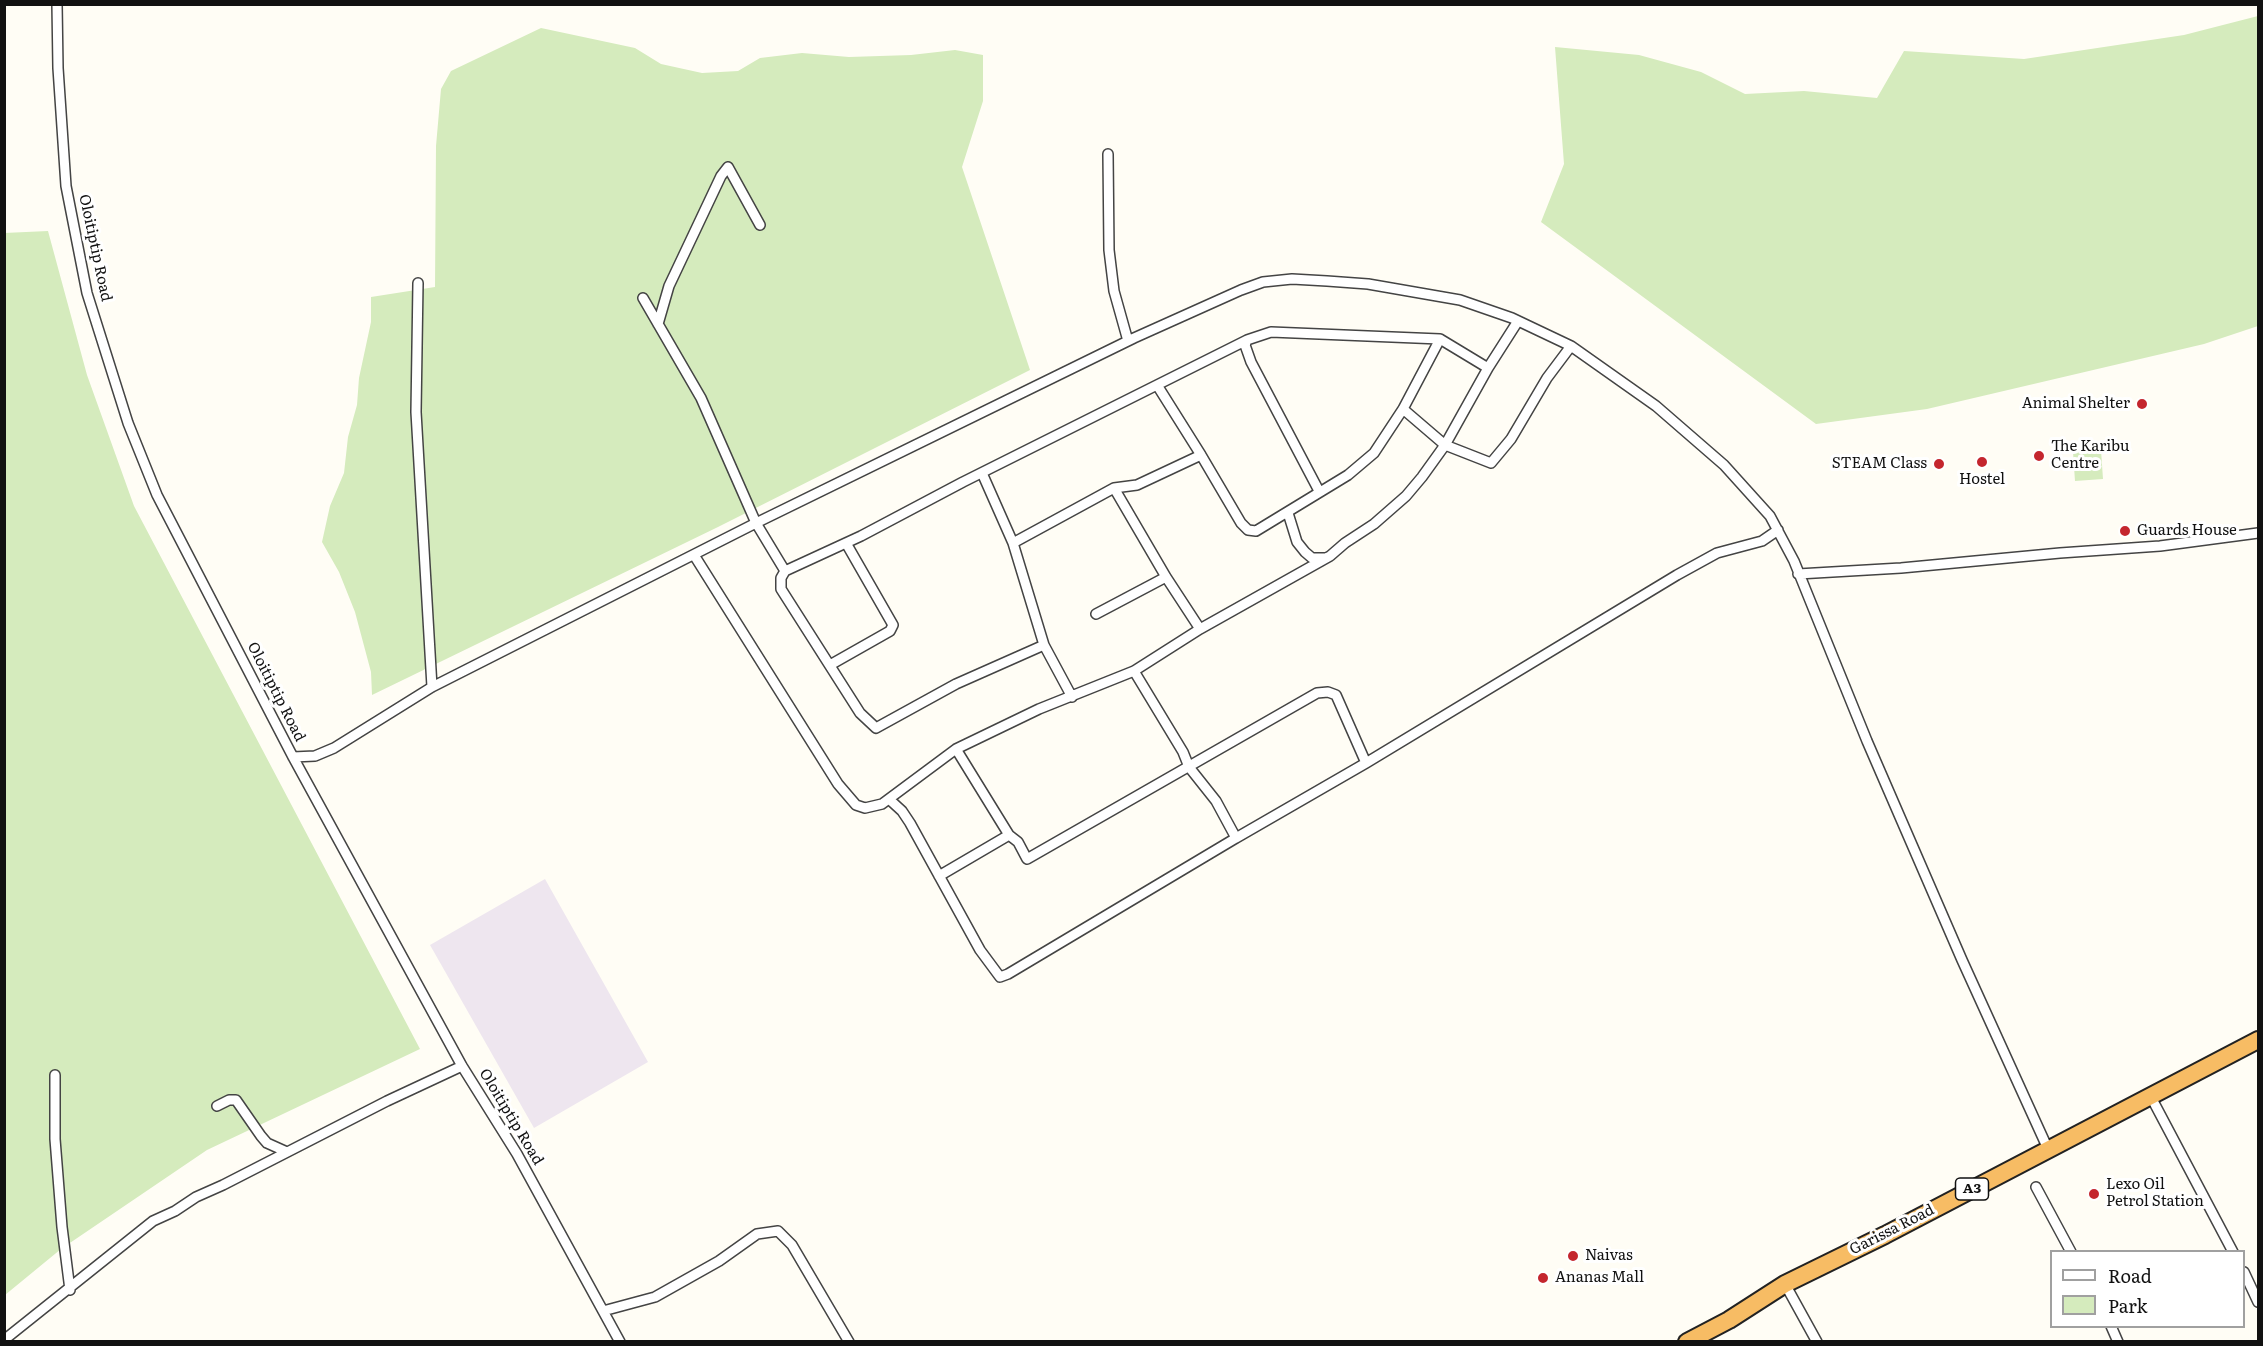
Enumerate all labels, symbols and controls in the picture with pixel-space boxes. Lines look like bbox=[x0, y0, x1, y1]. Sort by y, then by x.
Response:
street label: Oloitiptip Road bbox=[75, 193, 115, 303]
place label: Animal Shelter bbox=[2022, 395, 2130, 413]
marker: Animal Shelter bbox=[2135, 397, 2149, 411]
place label: The Karibu Centre bbox=[2051, 438, 2130, 473]
marker: The Karibu Centre bbox=[2032, 449, 2046, 463]
place label: STEAM Class bbox=[1832, 455, 1927, 473]
marker: Hostel bbox=[1975, 455, 1989, 469]
marker: STEAM Class bbox=[1932, 457, 1946, 471]
place label: Hostel bbox=[1959, 471, 2005, 489]
place label: Guards House bbox=[2137, 522, 2237, 540]
marker: Guards House bbox=[2118, 524, 2132, 538]
street label: Oloitiptip Road bbox=[243, 639, 309, 745]
street label: Oloitiptip Road bbox=[475, 1066, 547, 1168]
place label: Lexo Oil Petrol Station bbox=[2106, 1176, 2204, 1211]
road number: A3 bbox=[1956, 1178, 1988, 1200]
marker: Lexo Oil Petrol Station bbox=[2087, 1187, 2101, 1201]
street label: Garissa Road bbox=[1847, 1201, 1937, 1259]
place label: Naivas bbox=[1585, 1247, 1633, 1265]
marker: Naivas bbox=[1566, 1249, 1580, 1263]
legend bbox=[2050, 1250, 2245, 1328]
text: Road bbox=[2108, 1262, 2152, 1289]
place label: Ananas Mall bbox=[1555, 1269, 1644, 1287]
marker: Ananas Mall bbox=[1536, 1271, 1550, 1285]
text: Park bbox=[2108, 1292, 2147, 1319]

